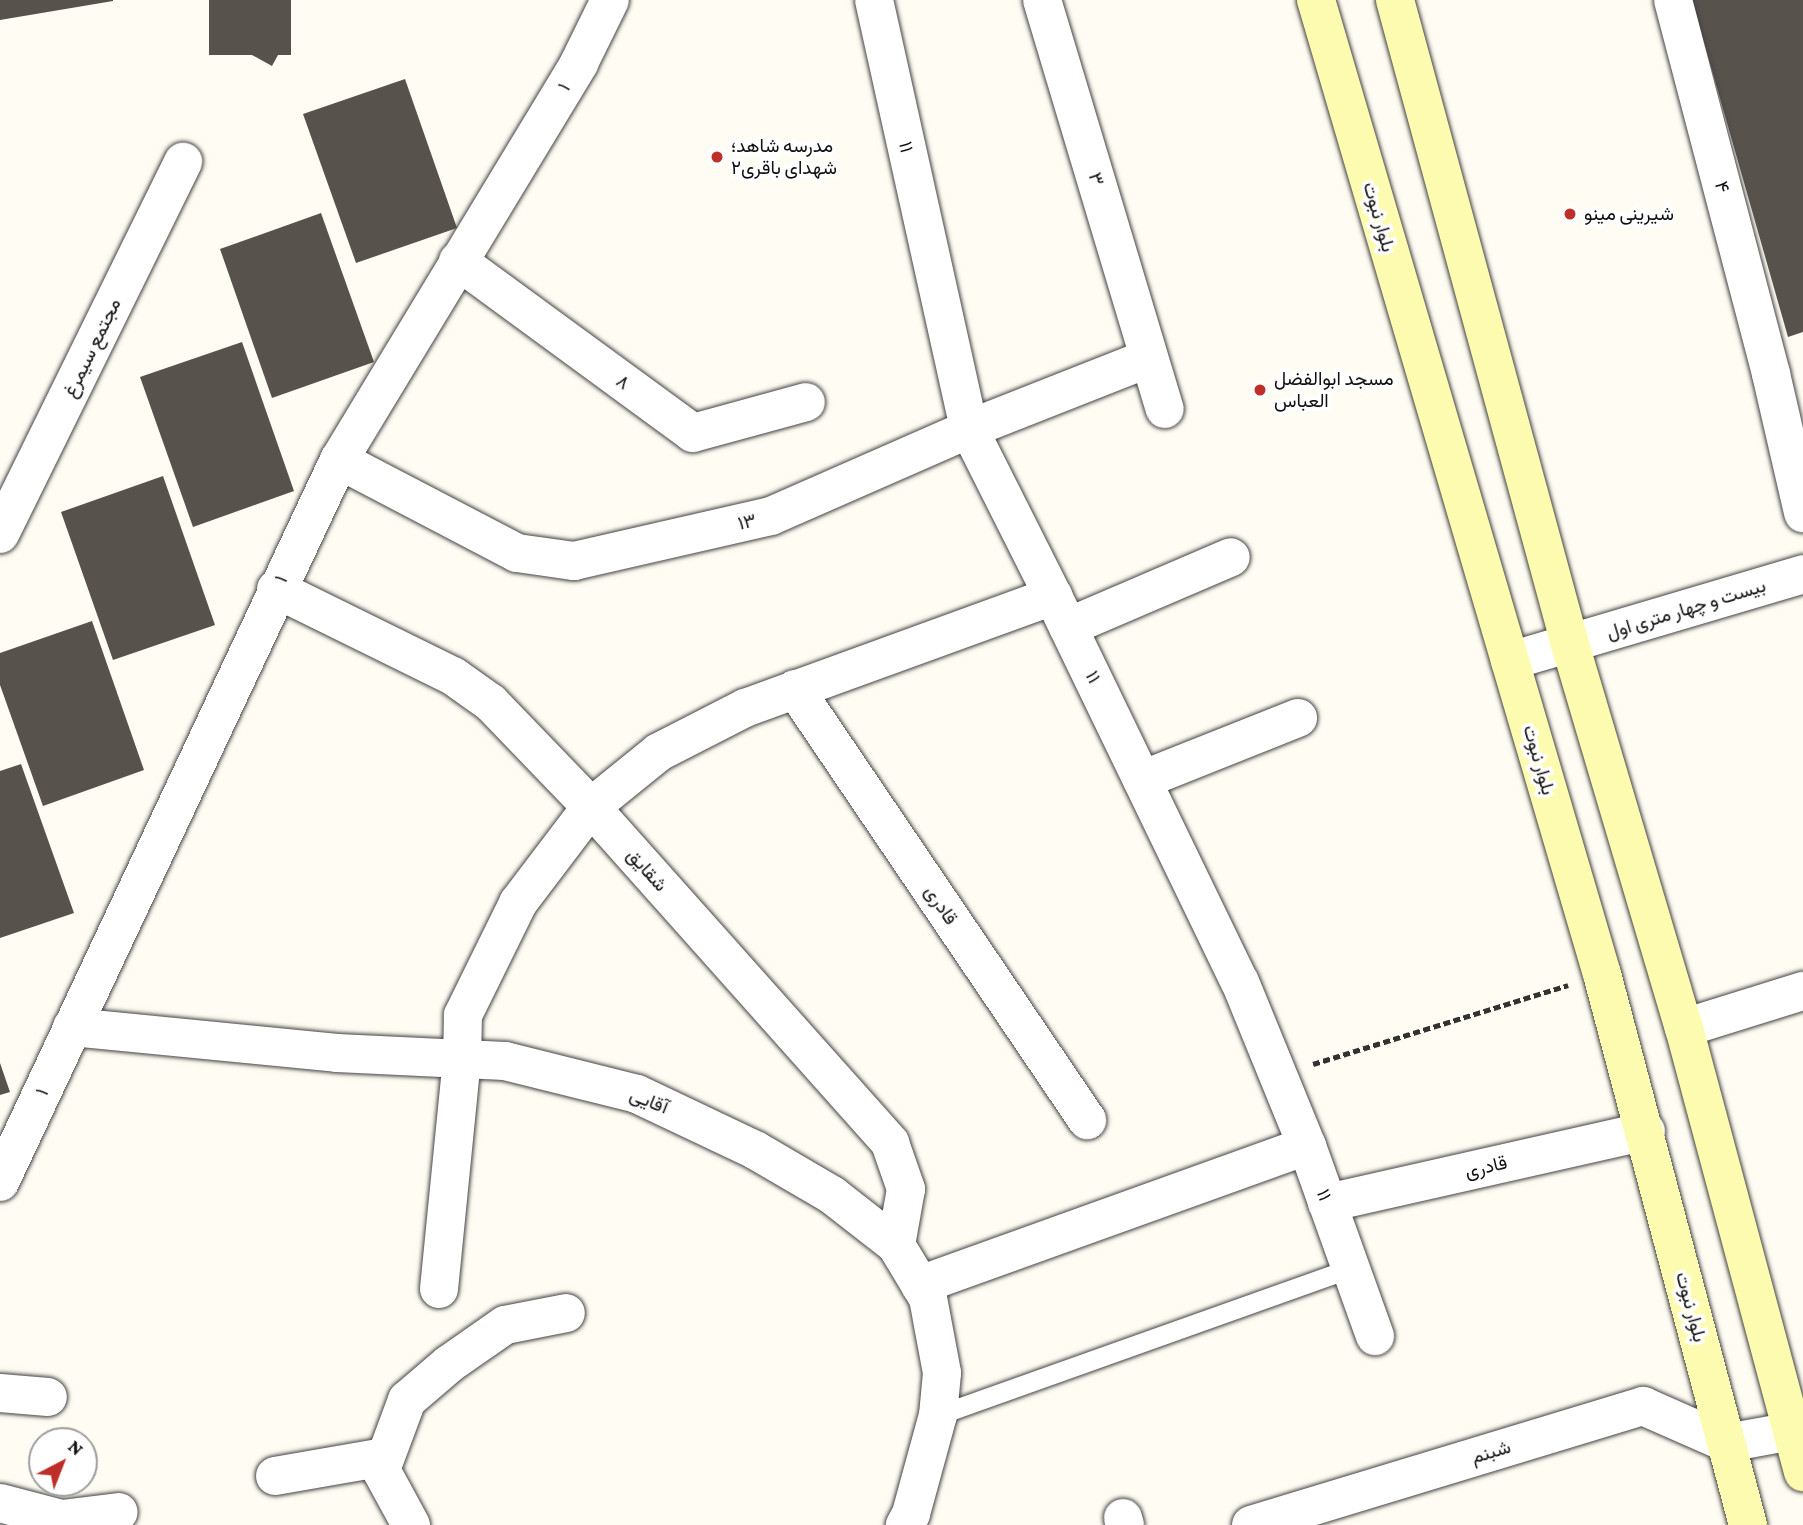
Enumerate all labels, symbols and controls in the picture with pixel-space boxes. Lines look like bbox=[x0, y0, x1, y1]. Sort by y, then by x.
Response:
street label: ۱ bbox=[553, 79, 575, 95]
place label: مدرسه شاهد؛ شهدای باقری۲ bbox=[731, 135, 837, 179]
street label: ۱۱ bbox=[894, 139, 918, 155]
marker: مدرسه شاهد؛ شهدای باقری۲ bbox=[709, 149, 725, 165]
street label: ۳ bbox=[1083, 170, 1109, 188]
street label: بلوار نبوت bbox=[1358, 179, 1400, 255]
street label: ۴ bbox=[1710, 179, 1734, 195]
place label: شیرینی مینو bbox=[1584, 203, 1674, 225]
marker: شیرینی مینو bbox=[1562, 206, 1578, 222]
street label: مجتمع سیمرغ bbox=[58, 295, 126, 401]
place label: مسجد ابوالفضل العباس bbox=[1274, 368, 1394, 412]
street label: ۸ bbox=[612, 369, 634, 395]
marker: مسجد ابوالفضل العباس bbox=[1252, 382, 1268, 398]
street label: ۱۳ bbox=[736, 509, 758, 535]
street label: ۱ bbox=[270, 572, 292, 586]
street label: بیست و چهار متری اول bbox=[1604, 574, 1768, 644]
street label: ۱۱ bbox=[1080, 667, 1106, 687]
street label: بلوار نبوت bbox=[1518, 722, 1560, 798]
street label: شقایق bbox=[622, 844, 672, 896]
street label: قادری bbox=[920, 881, 962, 929]
street label: آقایی bbox=[626, 1083, 672, 1119]
street label: ۱ bbox=[31, 1085, 53, 1099]
street label: قادری bbox=[1463, 1151, 1509, 1183]
street label: ۱۱ bbox=[1311, 1186, 1337, 1204]
street label: بلوار نبوت bbox=[1671, 1269, 1711, 1345]
north arrow bbox=[28, 1427, 98, 1497]
text: N bbox=[64, 1435, 88, 1460]
street label: شبنم bbox=[1469, 1435, 1513, 1469]

